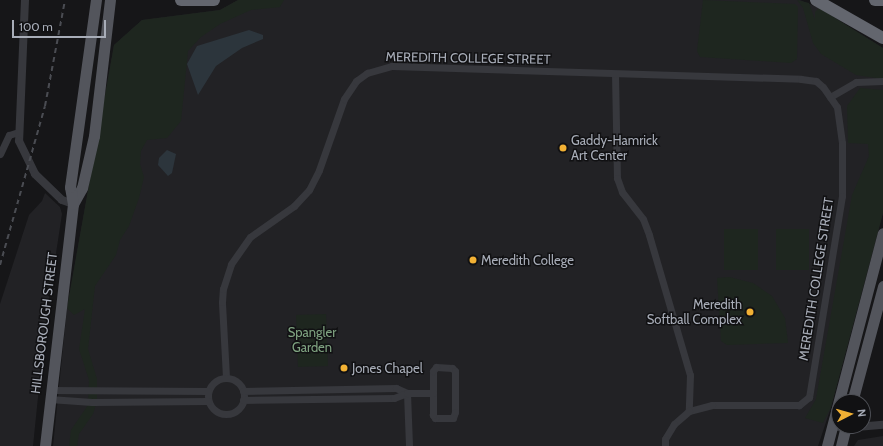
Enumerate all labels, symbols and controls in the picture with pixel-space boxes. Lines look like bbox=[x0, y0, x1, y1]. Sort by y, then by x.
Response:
scale bar bbox=[14, 12, 108, 38]
text: 100 m bbox=[19, 19, 53, 34]
street label: MEREDITH COLLEGE STREET bbox=[385, 49, 551, 67]
place label: Gaddy-Hamrick Art Center bbox=[571, 133, 658, 164]
marker: Gaddy-Hamrick Art Center bbox=[558, 143, 568, 153]
street label: MEREDITH COLLEGE STREET bbox=[795, 196, 837, 362]
street label: HILLSBOROUGH STREET bbox=[28, 251, 60, 395]
place label: Meredith College bbox=[481, 252, 574, 268]
marker: Meredith College bbox=[468, 255, 478, 265]
place label: Meredith Softball Complex bbox=[647, 297, 742, 328]
marker: Meredith Softball Complex bbox=[745, 307, 755, 317]
park label: Spangler Garden bbox=[288, 325, 336, 356]
place label: Jones Chapel bbox=[352, 360, 423, 376]
marker: Jones Chapel bbox=[339, 363, 349, 373]
north arrow bbox=[831, 394, 871, 434]
text: N bbox=[855, 408, 869, 417]

